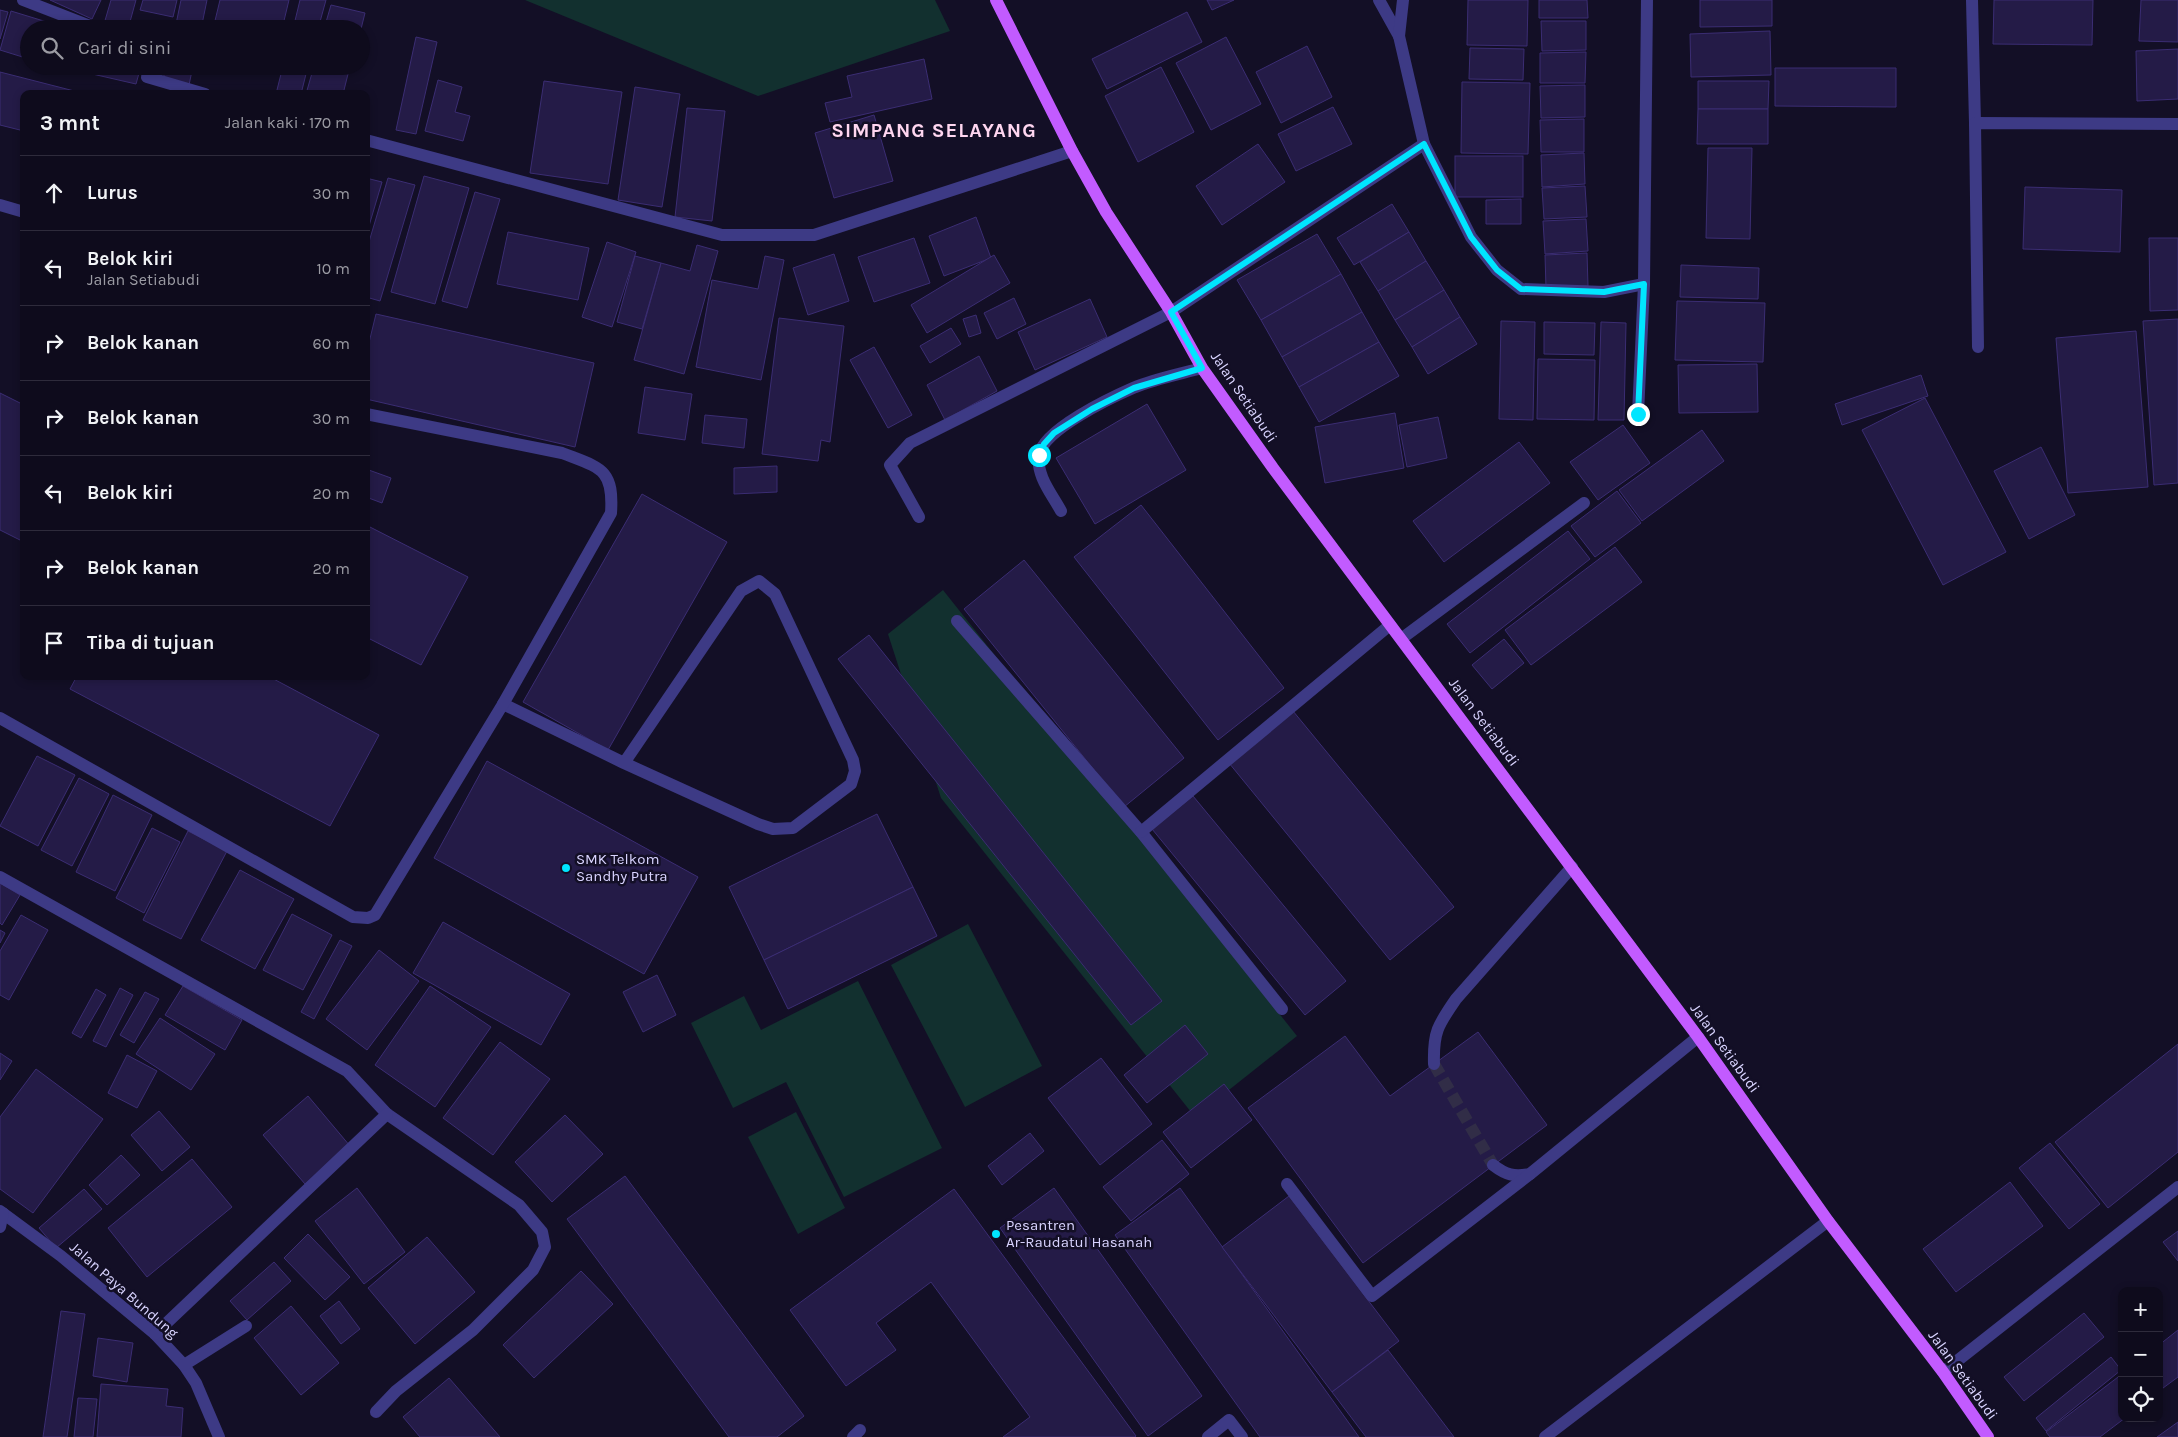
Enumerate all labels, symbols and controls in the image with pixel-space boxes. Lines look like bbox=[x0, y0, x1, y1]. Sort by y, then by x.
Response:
search box bbox=[20, 20, 370, 75]
icon: search bbox=[38, 34, 66, 62]
text: Cari di sini bbox=[78, 37, 171, 59]
text: 3 mnt bbox=[40, 111, 100, 135]
text: Jalan kaki · 170 m bbox=[225, 113, 350, 132]
district label: SIMPANG SELAYANG bbox=[831, 119, 1037, 142]
icon: ahead bbox=[40, 179, 68, 207]
text: Lurus bbox=[87, 182, 138, 204]
text: 30 m bbox=[312, 184, 350, 203]
text: Belok kiri bbox=[87, 248, 173, 270]
icon: left bbox=[40, 254, 68, 282]
text: 10 m bbox=[316, 259, 350, 278]
text: Jalan Setiabudi bbox=[87, 270, 200, 289]
icon: right bbox=[40, 329, 68, 357]
text: Belok kanan bbox=[87, 332, 199, 354]
text: 60 m bbox=[313, 334, 350, 353]
street label: Jalan Setiabudi bbox=[1207, 348, 1281, 446]
route end bbox=[1627, 403, 1650, 426]
icon: right bbox=[40, 404, 68, 432]
text: Belok kanan bbox=[87, 407, 199, 429]
text: 30 m bbox=[312, 409, 350, 428]
route start bbox=[1028, 444, 1051, 467]
icon: left bbox=[40, 479, 68, 507]
text: Belok kiri bbox=[87, 482, 173, 504]
text: 20 m bbox=[312, 484, 350, 503]
icon: right bbox=[40, 554, 68, 582]
text: Belok kanan bbox=[87, 557, 199, 579]
text: 20 m bbox=[312, 559, 350, 578]
icon: arrive bbox=[40, 629, 68, 657]
text: Tiba di tujuan bbox=[87, 632, 214, 654]
street label: Jalan Setiabudi bbox=[1445, 674, 1523, 770]
place label: SMK Telkom Sandhy Putra bbox=[576, 850, 668, 885]
marker: SMK Telkom Sandhy Putra bbox=[560, 862, 572, 874]
street label: Jalan Setiabudi bbox=[1687, 1000, 1763, 1096]
place label: Pesantren Ar-Raudatul Hasanah bbox=[1006, 1216, 1152, 1251]
marker: Pesantren Ar-Raudatul Hasanah bbox=[990, 1228, 1002, 1240]
street label: Jalan Paya Bundung bbox=[66, 1238, 182, 1342]
map controls bbox=[2118, 1287, 2163, 1422]
button: + bbox=[2118, 1287, 2163, 1332]
street label: Jalan Setiabudi bbox=[1925, 1327, 2001, 1423]
button: − bbox=[2118, 1332, 2163, 1377]
button: locate bbox=[2118, 1377, 2163, 1422]

